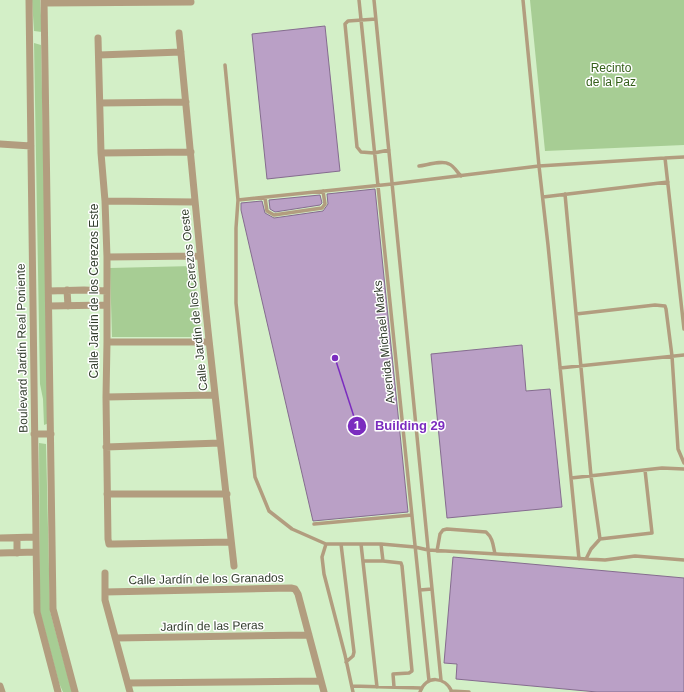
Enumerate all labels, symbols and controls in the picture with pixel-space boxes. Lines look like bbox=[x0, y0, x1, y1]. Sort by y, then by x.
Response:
park label: Recinto de la Paz bbox=[586, 61, 636, 89]
street label: Calle Jardín de los Cerezos Este bbox=[87, 203, 101, 378]
street label: Calle Jardín de los Cerezos Oeste bbox=[177, 208, 211, 392]
street label: Boulevard Jardín Real Poniente bbox=[14, 263, 30, 433]
street label: Avenida Michael Marks bbox=[371, 280, 397, 404]
callout: Building 29 bbox=[347, 413, 453, 438]
text: Building 29 bbox=[375, 418, 445, 433]
text: 1 bbox=[354, 419, 361, 433]
street label: Calle Jardín de los Granados bbox=[128, 571, 284, 587]
street label: Jardín de las Peras bbox=[160, 618, 264, 634]

